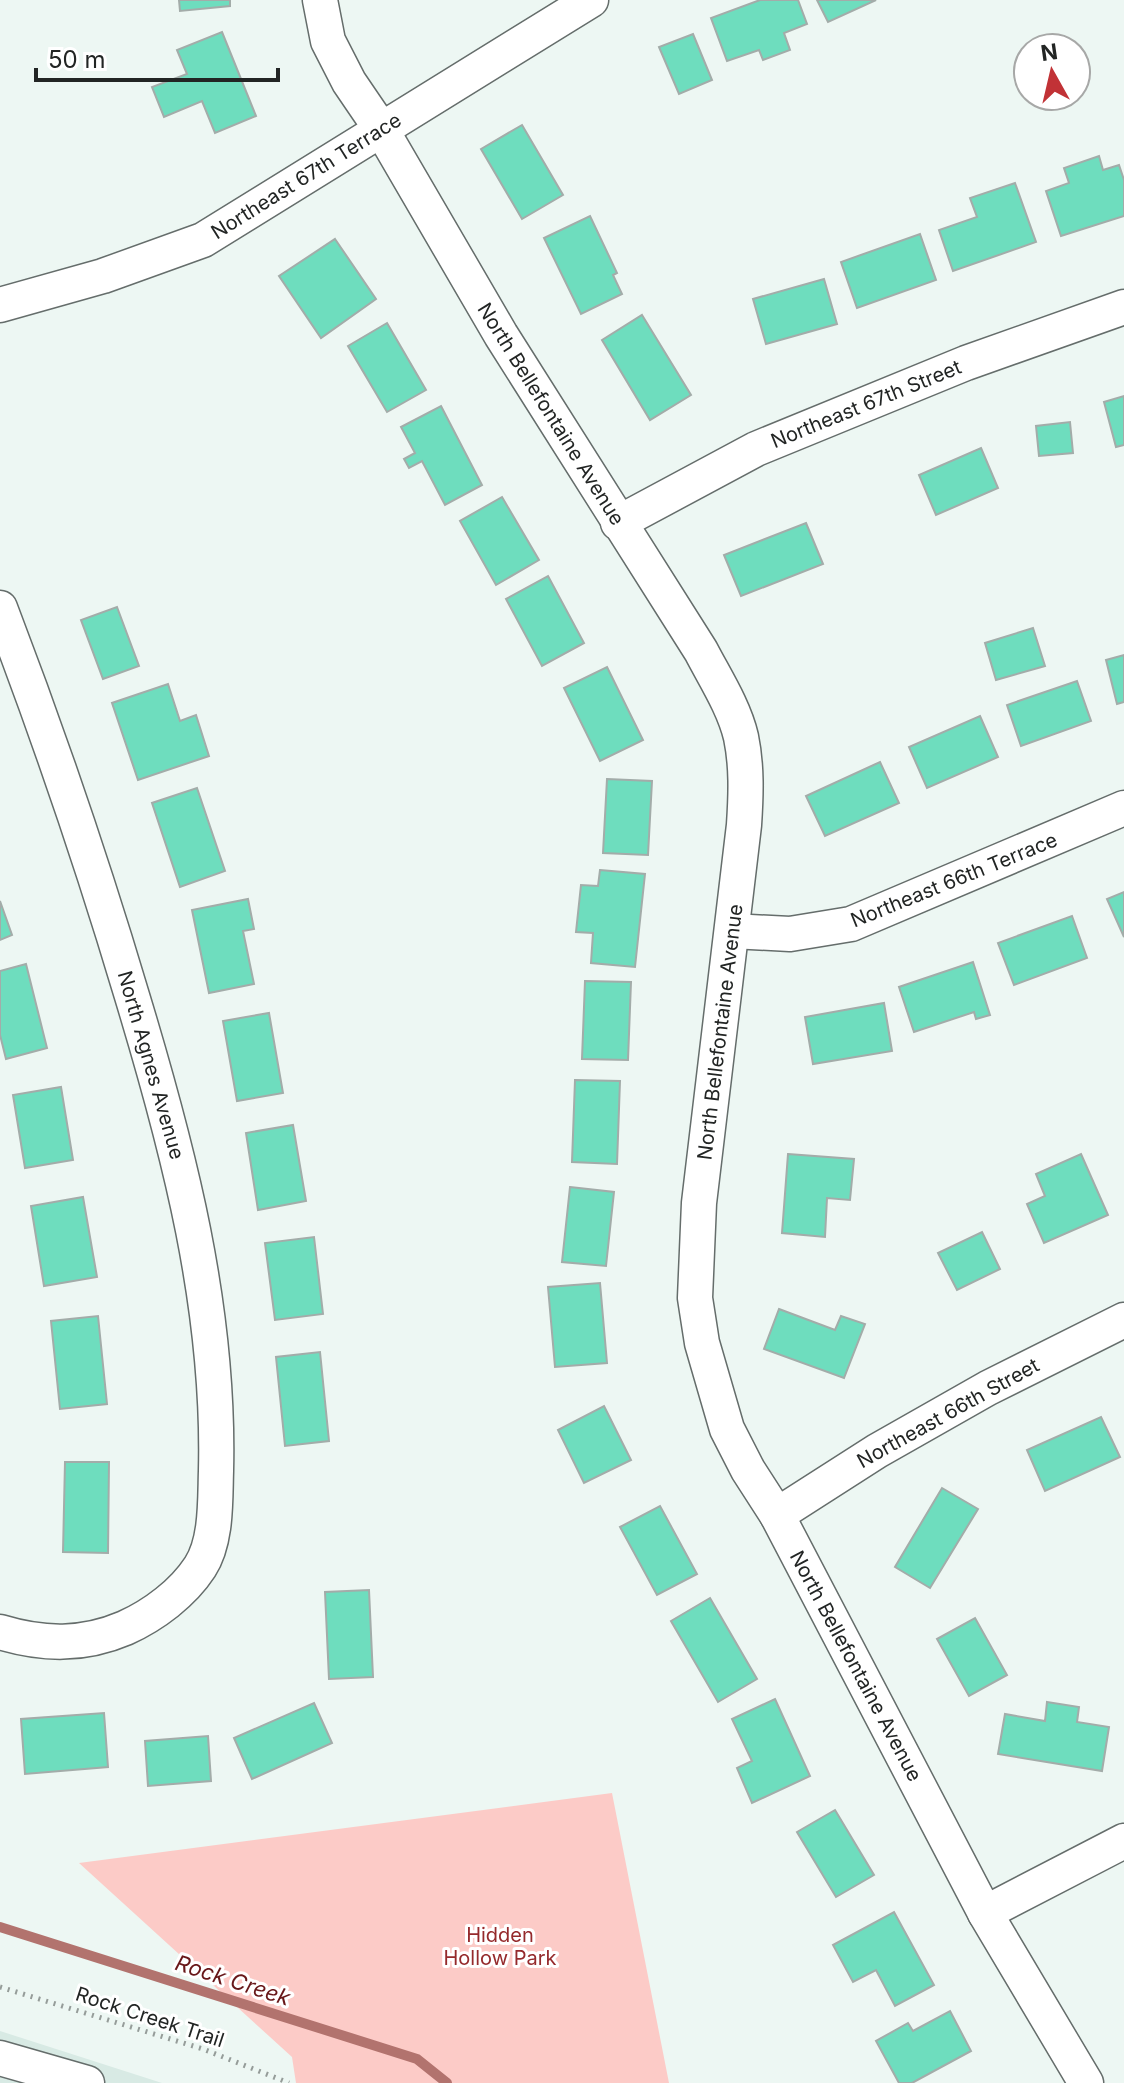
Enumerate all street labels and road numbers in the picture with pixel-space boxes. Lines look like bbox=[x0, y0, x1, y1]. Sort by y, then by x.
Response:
street label: Northeast 67th Terrace bbox=[207, 108, 405, 244]
street label: North Bellefontaine Avenue bbox=[473, 298, 629, 530]
street label: Northeast 67th Street bbox=[767, 355, 965, 453]
street label: Northeast 66th Terrace bbox=[847, 828, 1061, 932]
street label: North Bellefontaine Avenue bbox=[692, 903, 748, 1161]
street label: North Agnes Avenue bbox=[113, 968, 189, 1162]
street label: Northeast 66th Street bbox=[853, 1353, 1044, 1473]
street label: North Bellefontaine Avenue bbox=[785, 1547, 927, 1785]
street label: Rock Creek Trail bbox=[73, 1982, 227, 2052]

